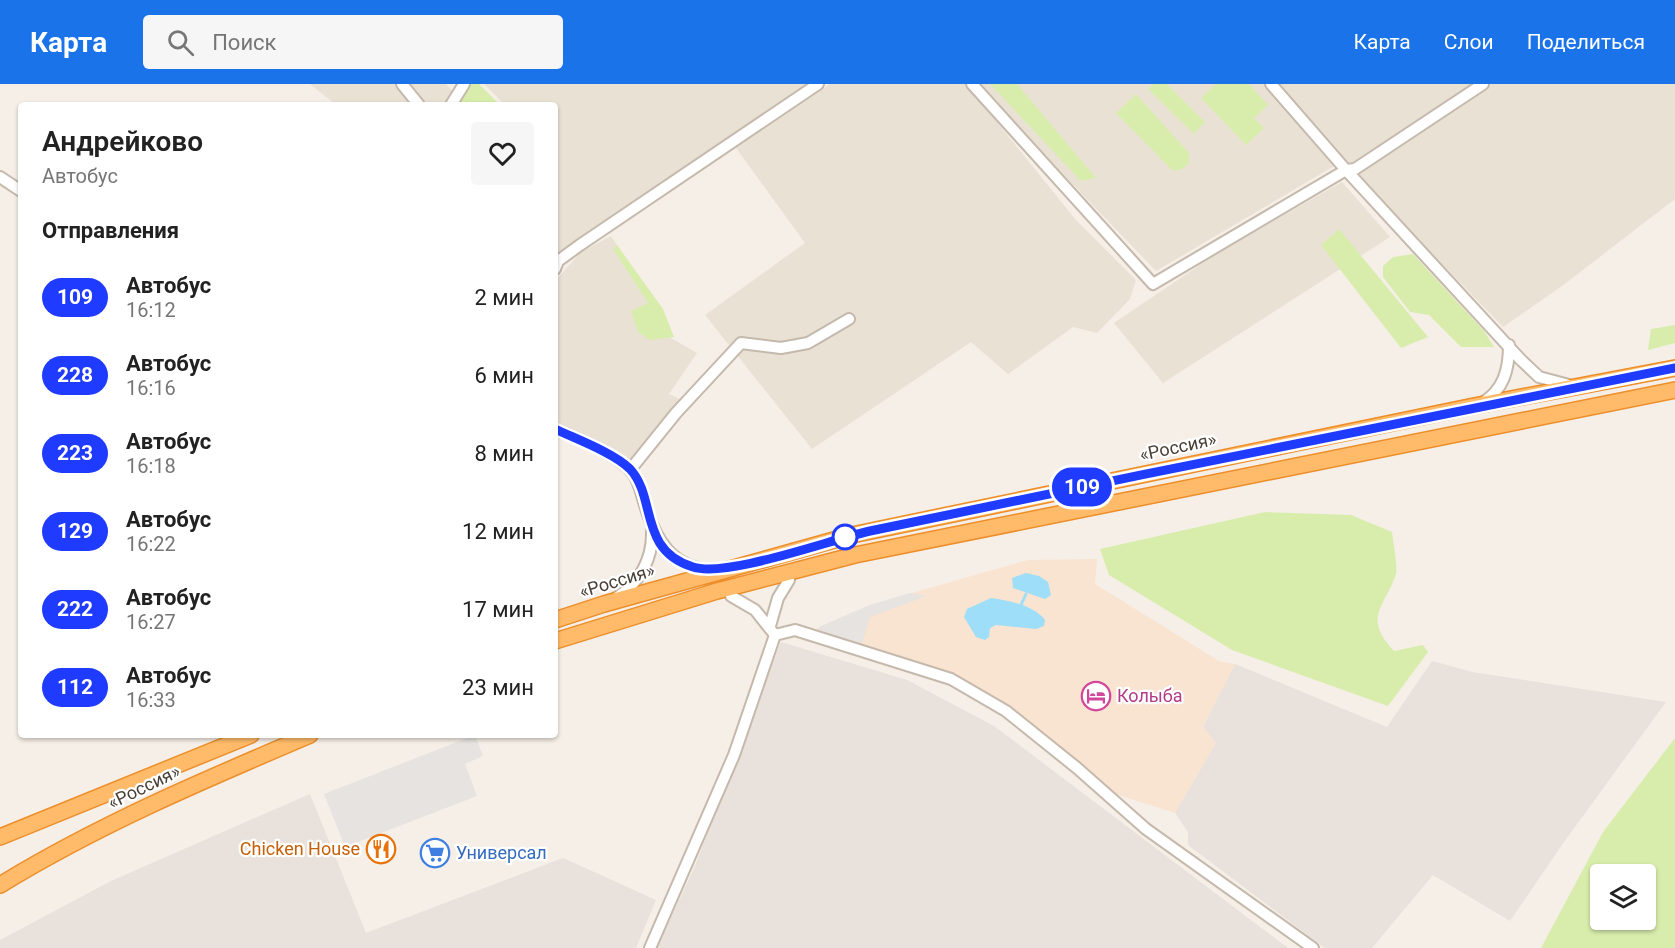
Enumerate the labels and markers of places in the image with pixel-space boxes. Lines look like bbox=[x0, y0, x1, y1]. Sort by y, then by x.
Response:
unlabelled marker bbox=[832, 524, 858, 550]
hotel icon: Колыба bbox=[1080, 680, 1112, 712]
place label: Колыба bbox=[1117, 685, 1183, 706]
restaurant icon: Chicken House bbox=[365, 833, 397, 865]
supermarket icon: Универсал bbox=[419, 837, 451, 869]
place label: Chicken House bbox=[240, 838, 360, 859]
place label: Универсал bbox=[456, 842, 547, 863]

